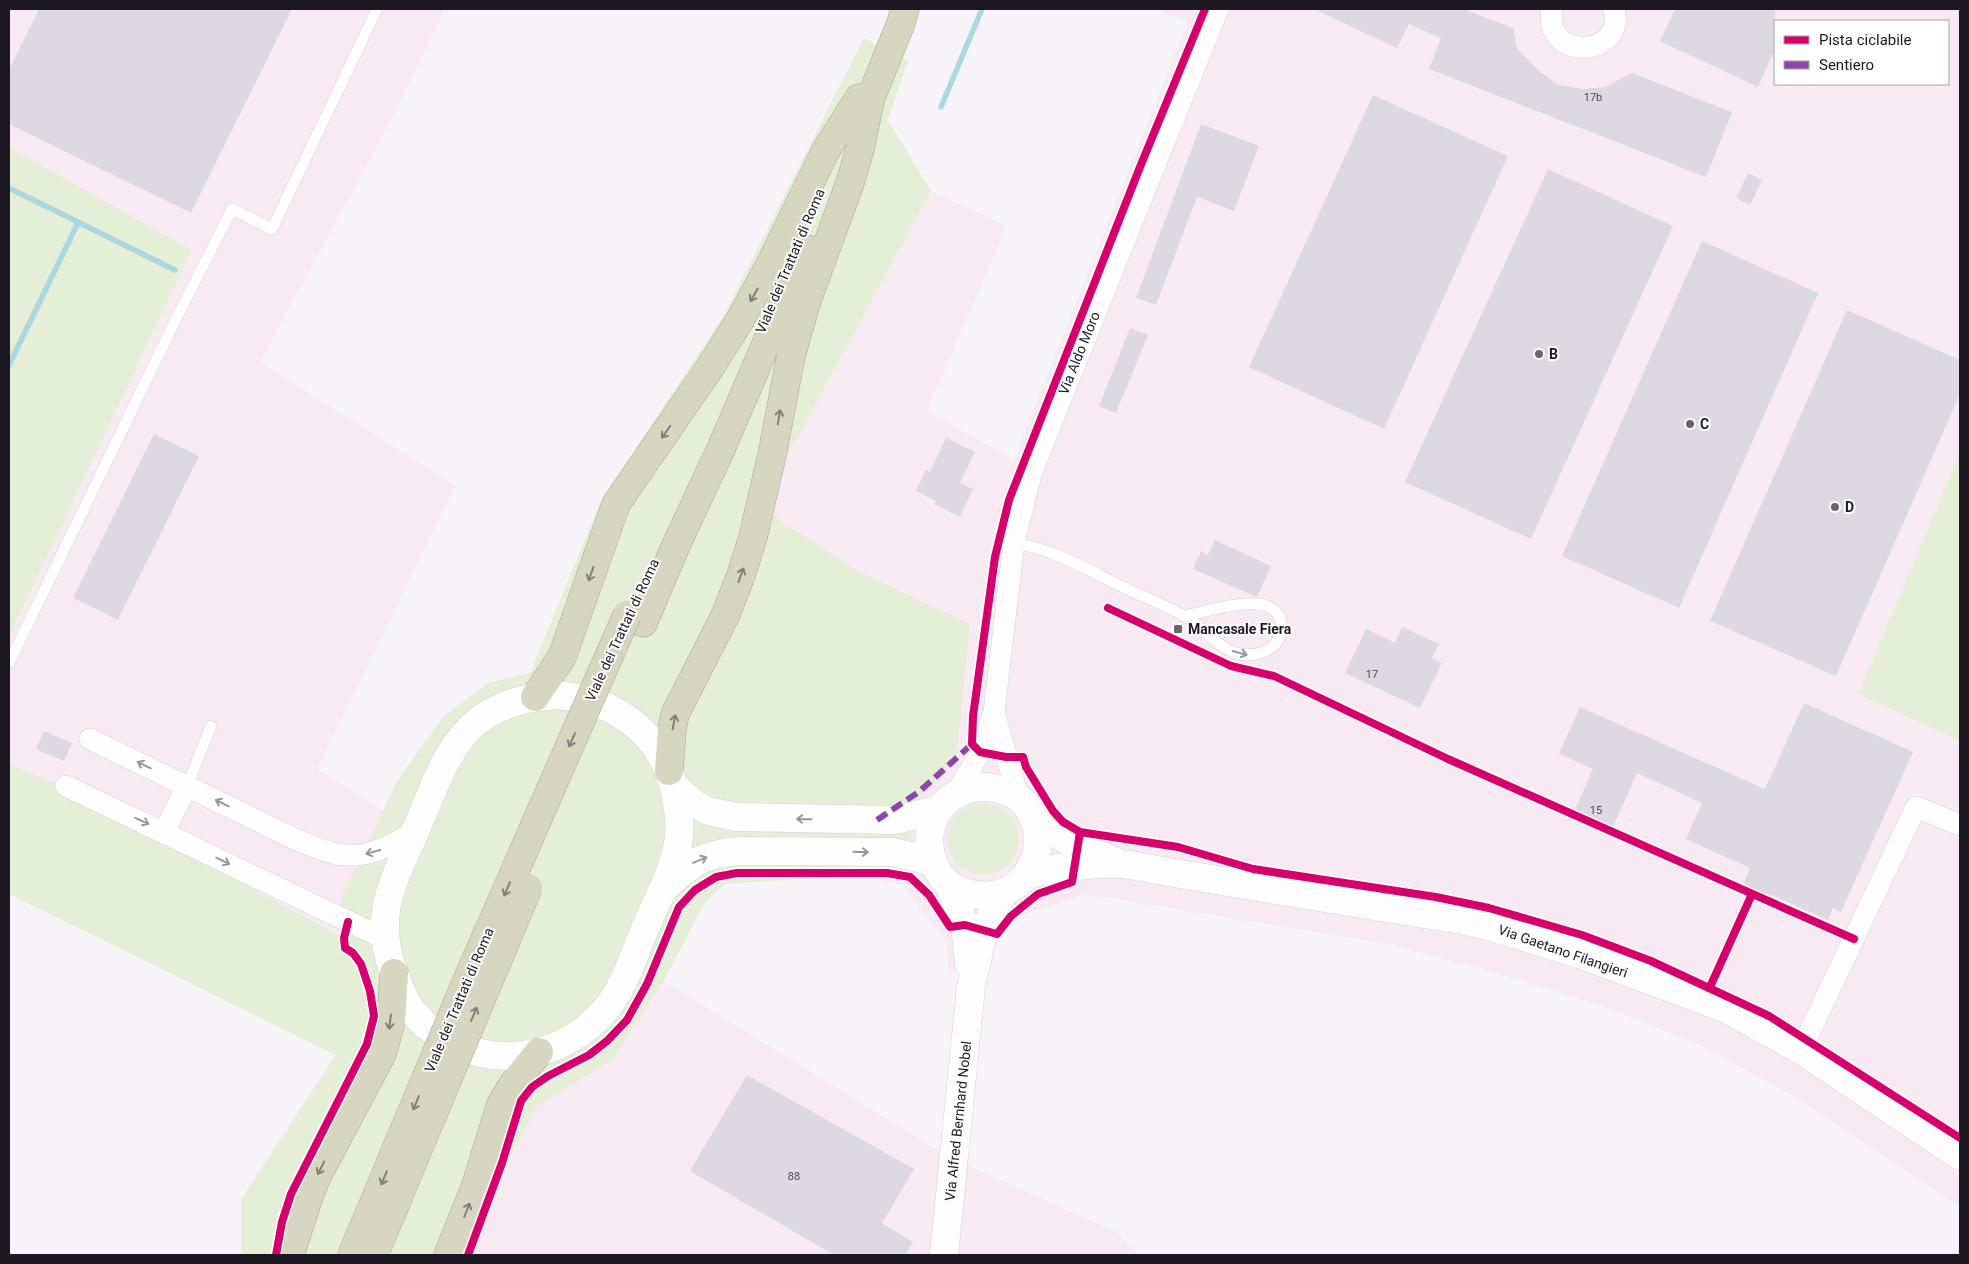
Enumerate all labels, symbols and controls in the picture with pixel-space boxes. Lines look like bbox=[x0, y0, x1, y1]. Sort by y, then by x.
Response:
legend bbox=[1774, 20, 1949, 85]
text: Pista ciclabile bbox=[1819, 31, 1912, 49]
text: Sentiero bbox=[1819, 56, 1874, 74]
house number: 17b bbox=[1584, 91, 1602, 104]
street label: Viale dei Trattati di Roma bbox=[752, 186, 828, 336]
one-way arrow bbox=[748, 288, 758, 302]
street label: Via Aldo Moro bbox=[1055, 309, 1103, 397]
place label: B bbox=[1549, 346, 1558, 362]
marker: B bbox=[1533, 348, 1545, 360]
one-way arrow bbox=[775, 409, 785, 425]
place label: C bbox=[1700, 416, 1709, 432]
marker: C bbox=[1684, 418, 1696, 430]
one-way arrow bbox=[661, 425, 671, 439]
place label: D bbox=[1845, 499, 1854, 515]
marker: D bbox=[1829, 501, 1841, 513]
street label: Viale dei Trattati di Roma bbox=[582, 556, 662, 704]
one-way arrow bbox=[586, 566, 595, 582]
one-way arrow bbox=[737, 568, 746, 583]
place label: Mancasale Fiera bbox=[1188, 621, 1292, 637]
marker: Mancasale Fiera bbox=[1172, 623, 1184, 635]
one-way arrow bbox=[1232, 648, 1248, 658]
house number: 17 bbox=[1366, 668, 1378, 681]
one-way arrow bbox=[670, 715, 679, 731]
one-way arrow bbox=[566, 732, 576, 747]
one-way arrow bbox=[136, 760, 151, 770]
one-way arrow bbox=[215, 798, 230, 807]
house number: 15 bbox=[1590, 804, 1602, 817]
one-way arrow bbox=[796, 814, 812, 824]
one-way arrow bbox=[134, 817, 149, 827]
one-way arrow bbox=[366, 847, 382, 857]
one-way arrow bbox=[852, 847, 868, 856]
one-way arrow bbox=[692, 854, 707, 864]
one-way arrow bbox=[215, 857, 230, 866]
one-way arrow bbox=[501, 881, 511, 896]
street label: Via Gaetano Filangieri bbox=[1496, 921, 1630, 981]
street label: Viale dei Trattati di Roma bbox=[421, 925, 497, 1075]
one-way arrow bbox=[470, 1007, 480, 1022]
one-way arrow bbox=[385, 1014, 395, 1030]
street label: Via Alfred Bernhard Nobel bbox=[942, 1040, 974, 1202]
one-way arrow bbox=[411, 1095, 420, 1110]
one-way arrow bbox=[316, 1160, 325, 1175]
one-way arrow bbox=[379, 1170, 388, 1185]
house number: 88 bbox=[788, 1170, 800, 1183]
one-way arrow bbox=[463, 1203, 472, 1219]

